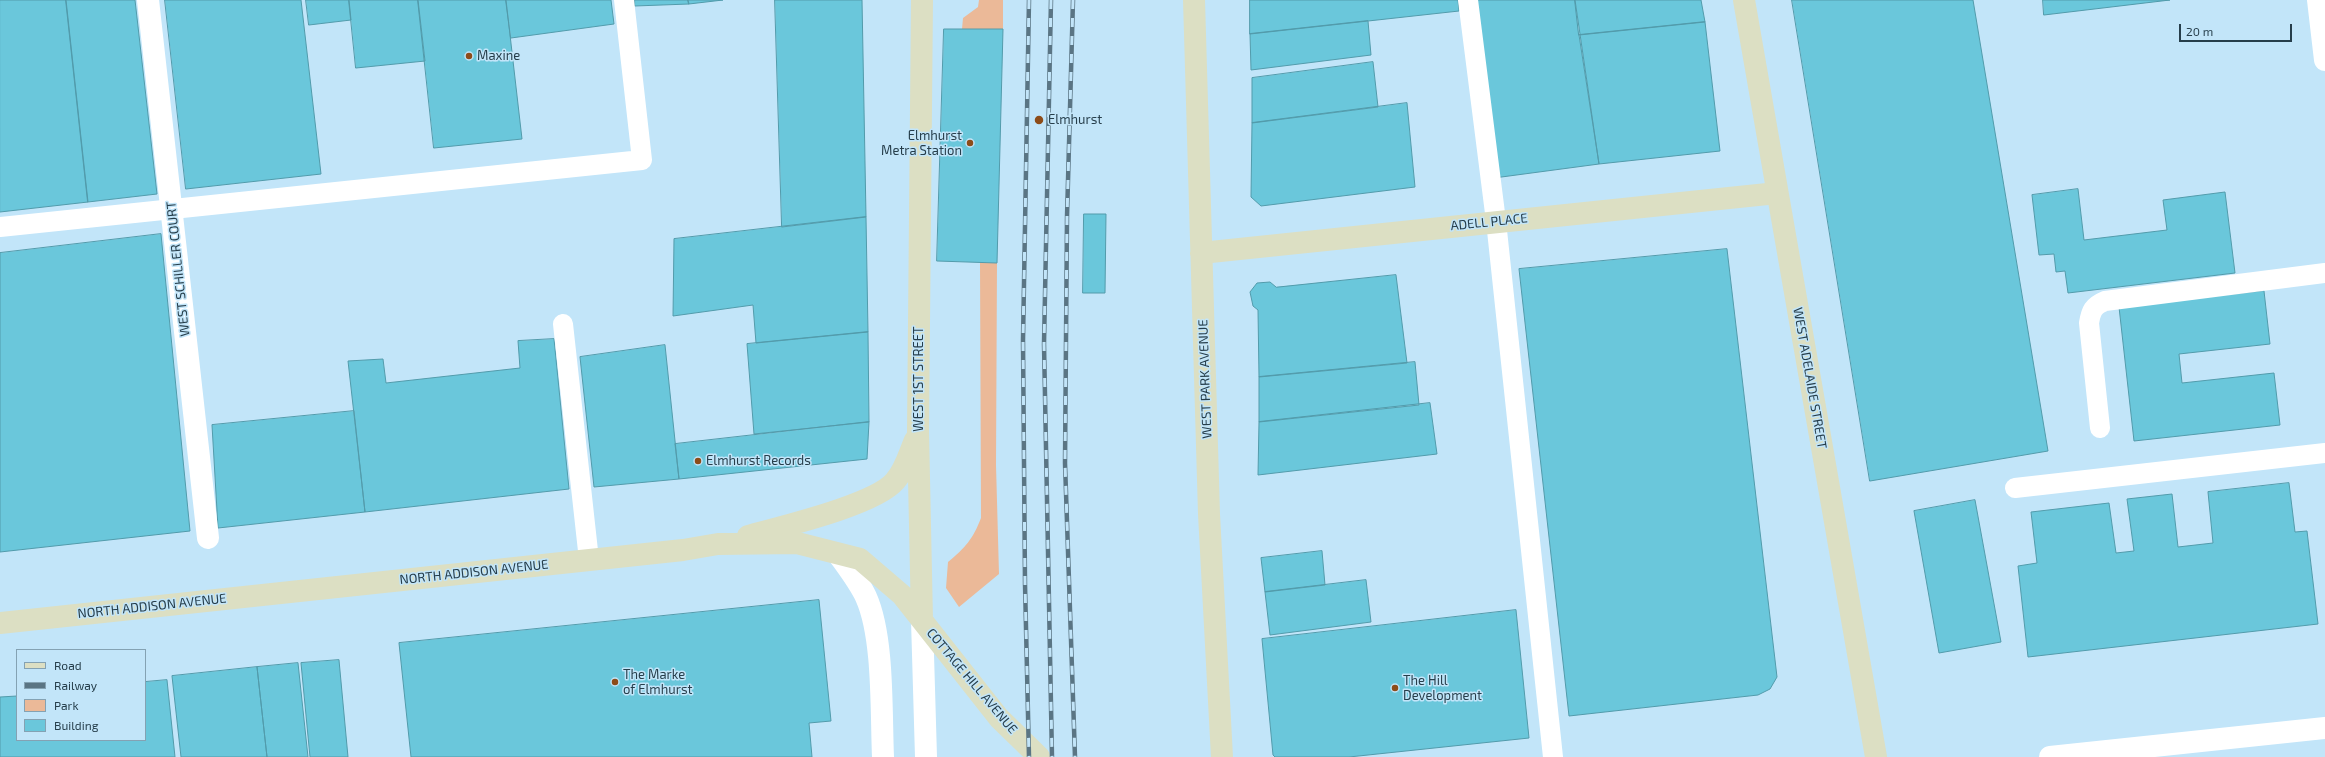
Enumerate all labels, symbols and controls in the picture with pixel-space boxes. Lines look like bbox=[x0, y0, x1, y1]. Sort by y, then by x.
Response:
scale bar bbox=[2181, 16, 2294, 42]
text: 20 m bbox=[2186, 24, 2213, 38]
place label: Maxine bbox=[477, 48, 520, 64]
marker: Maxine bbox=[464, 51, 474, 61]
place label: Elmhurst bbox=[1048, 112, 1102, 128]
marker: Elmhurst bbox=[1033, 114, 1045, 126]
place label: Elmhurst Metra Station bbox=[881, 128, 962, 159]
marker: Elmhurst Metra Station bbox=[965, 138, 975, 148]
street label: WEST SCHILLER COURT bbox=[163, 201, 193, 337]
street label: ADELL PLACE bbox=[1450, 210, 1528, 234]
street label: WEST ADELAIDE STREET bbox=[1790, 306, 1830, 450]
street label: WEST PARK AVENUE bbox=[1195, 319, 1215, 439]
street label: WEST 1ST STREET bbox=[911, 326, 927, 432]
place label: Elmhurst Records bbox=[706, 453, 811, 469]
marker: Elmhurst Records bbox=[693, 456, 703, 466]
street label: NORTH ADDISON AVENUE bbox=[399, 556, 549, 588]
street label: NORTH ADDISON AVENUE bbox=[77, 590, 227, 622]
street label: COTTAGE HILL AVENUE bbox=[923, 625, 1021, 737]
legend bbox=[16, 649, 146, 741]
text: Road bbox=[54, 658, 82, 672]
place label: The Marke of Elmhurst bbox=[623, 667, 692, 698]
place label: The Hill Development bbox=[1403, 673, 1482, 704]
marker: The Marke of Elmhurst bbox=[610, 677, 620, 687]
text: Railway bbox=[54, 678, 97, 692]
marker: The Hill Development bbox=[1390, 683, 1400, 693]
text: Park bbox=[54, 698, 79, 712]
text: Building bbox=[54, 718, 98, 732]

